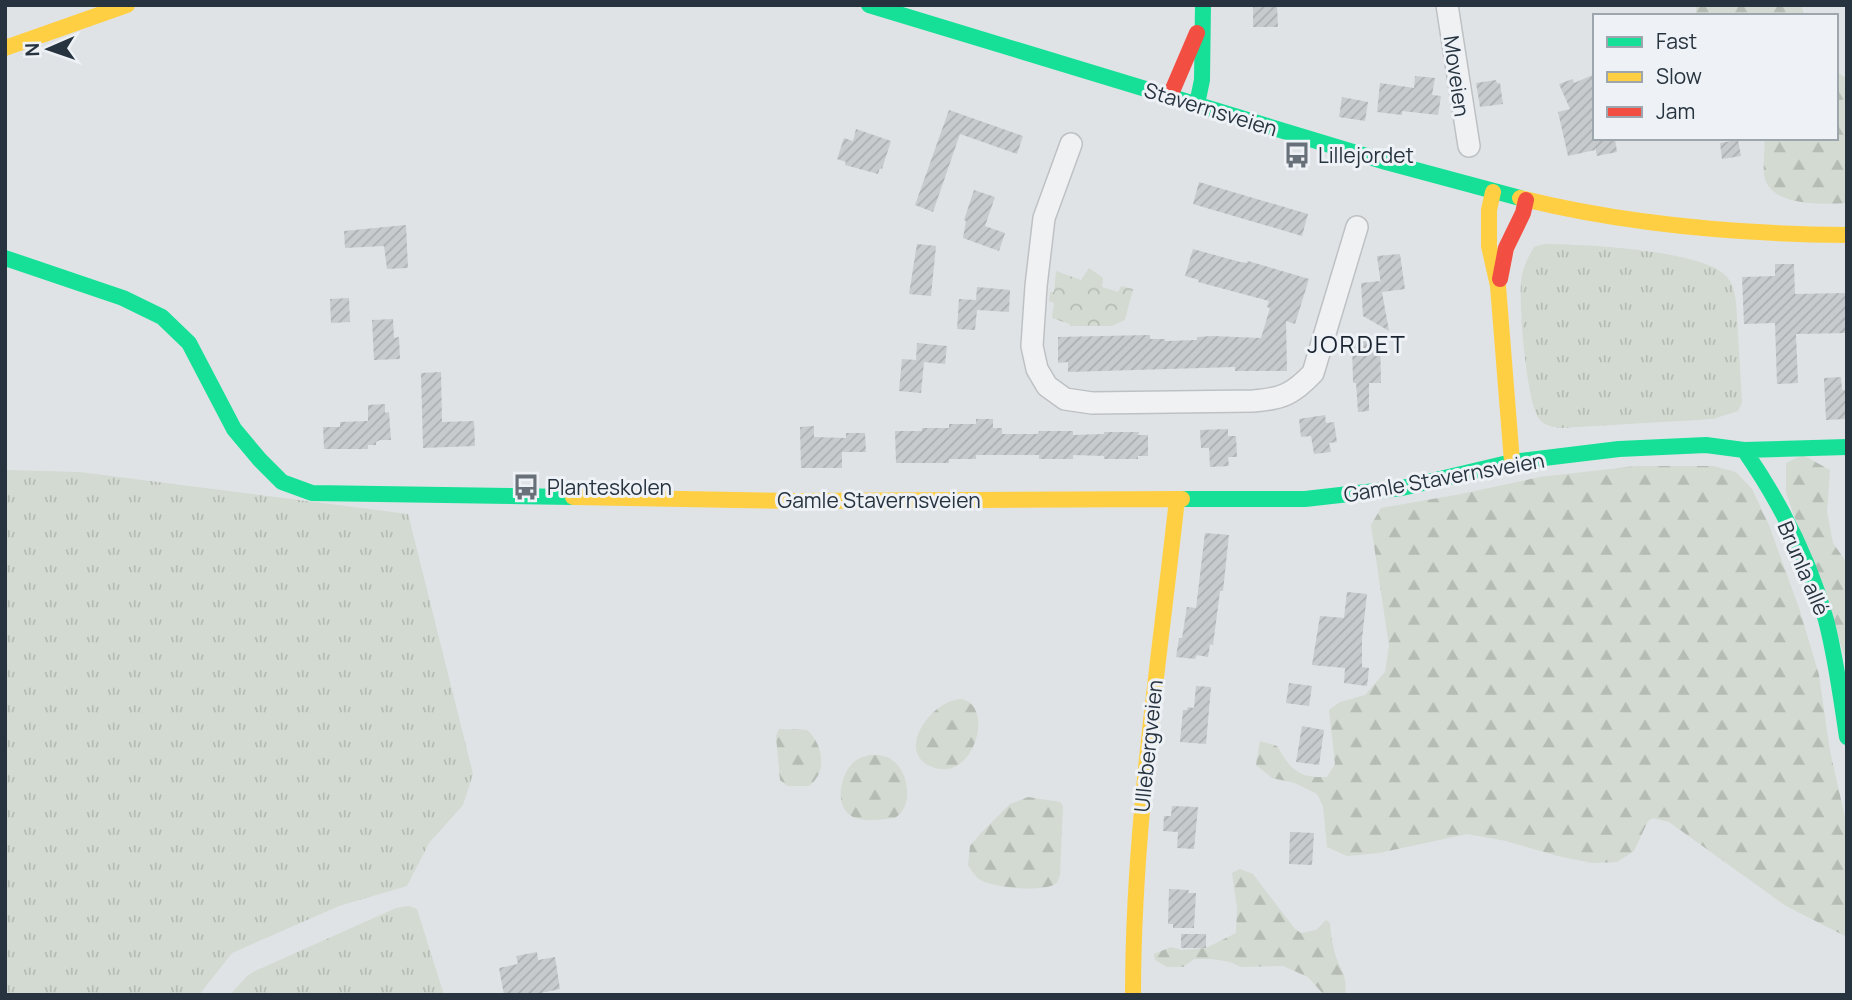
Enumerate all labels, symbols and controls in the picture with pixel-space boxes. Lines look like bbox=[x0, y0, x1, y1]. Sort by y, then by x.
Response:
north arrow bbox=[14, 14, 84, 84]
legend bbox=[1593, 14, 1838, 140]
text: Fast bbox=[1656, 27, 1697, 55]
street label: Moveien bbox=[1437, 34, 1477, 118]
text: N bbox=[19, 42, 45, 57]
text: Slow bbox=[1656, 62, 1702, 90]
street label: Stavernsveien bbox=[1141, 75, 1281, 143]
text: Jam bbox=[1656, 97, 1695, 125]
bus stop icon: Lillejordet bbox=[1282, 140, 1312, 170]
place label: Lillejordet bbox=[1318, 141, 1414, 169]
district label: JORDET bbox=[1307, 327, 1407, 360]
street label: Gamle Stavernsveien bbox=[1341, 446, 1547, 508]
bus stop icon: Planteskolen bbox=[511, 472, 541, 502]
place label: Planteskolen bbox=[547, 473, 672, 501]
street label: Gamle Stavernsveien bbox=[777, 486, 981, 514]
street label: Brunla allé bbox=[1772, 517, 1836, 619]
street label: Ullebergveien bbox=[1127, 678, 1169, 814]

